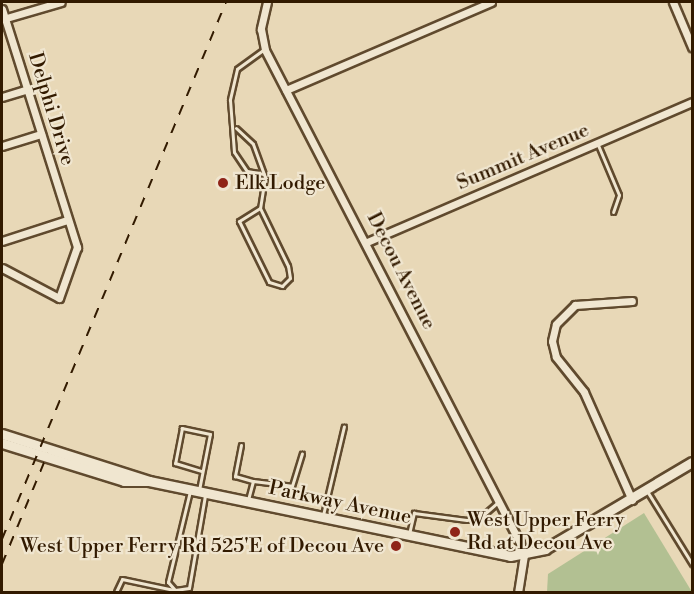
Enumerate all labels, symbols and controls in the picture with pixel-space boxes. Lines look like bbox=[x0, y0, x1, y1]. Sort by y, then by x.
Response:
street label: Delphi Drive bbox=[22, 50, 80, 168]
street label: Summit Avenue bbox=[453, 118, 593, 196]
place label: Elk Lodge bbox=[235, 171, 325, 195]
marker: Elk Lodge bbox=[216, 176, 230, 190]
street label: Decou Avenue bbox=[361, 208, 441, 334]
street label: Parkway Avenue bbox=[266, 476, 414, 530]
place label: West Upper Ferry Rd at Decou Ave bbox=[467, 508, 624, 555]
marker: West Upper Ferry Rd at Decou Ave bbox=[448, 525, 462, 539]
place label: West Upper Ferry Rd 525'E of Decou Ave bbox=[20, 534, 384, 558]
marker: West Upper Ferry Rd 525'E of Decou Ave bbox=[389, 539, 403, 553]

